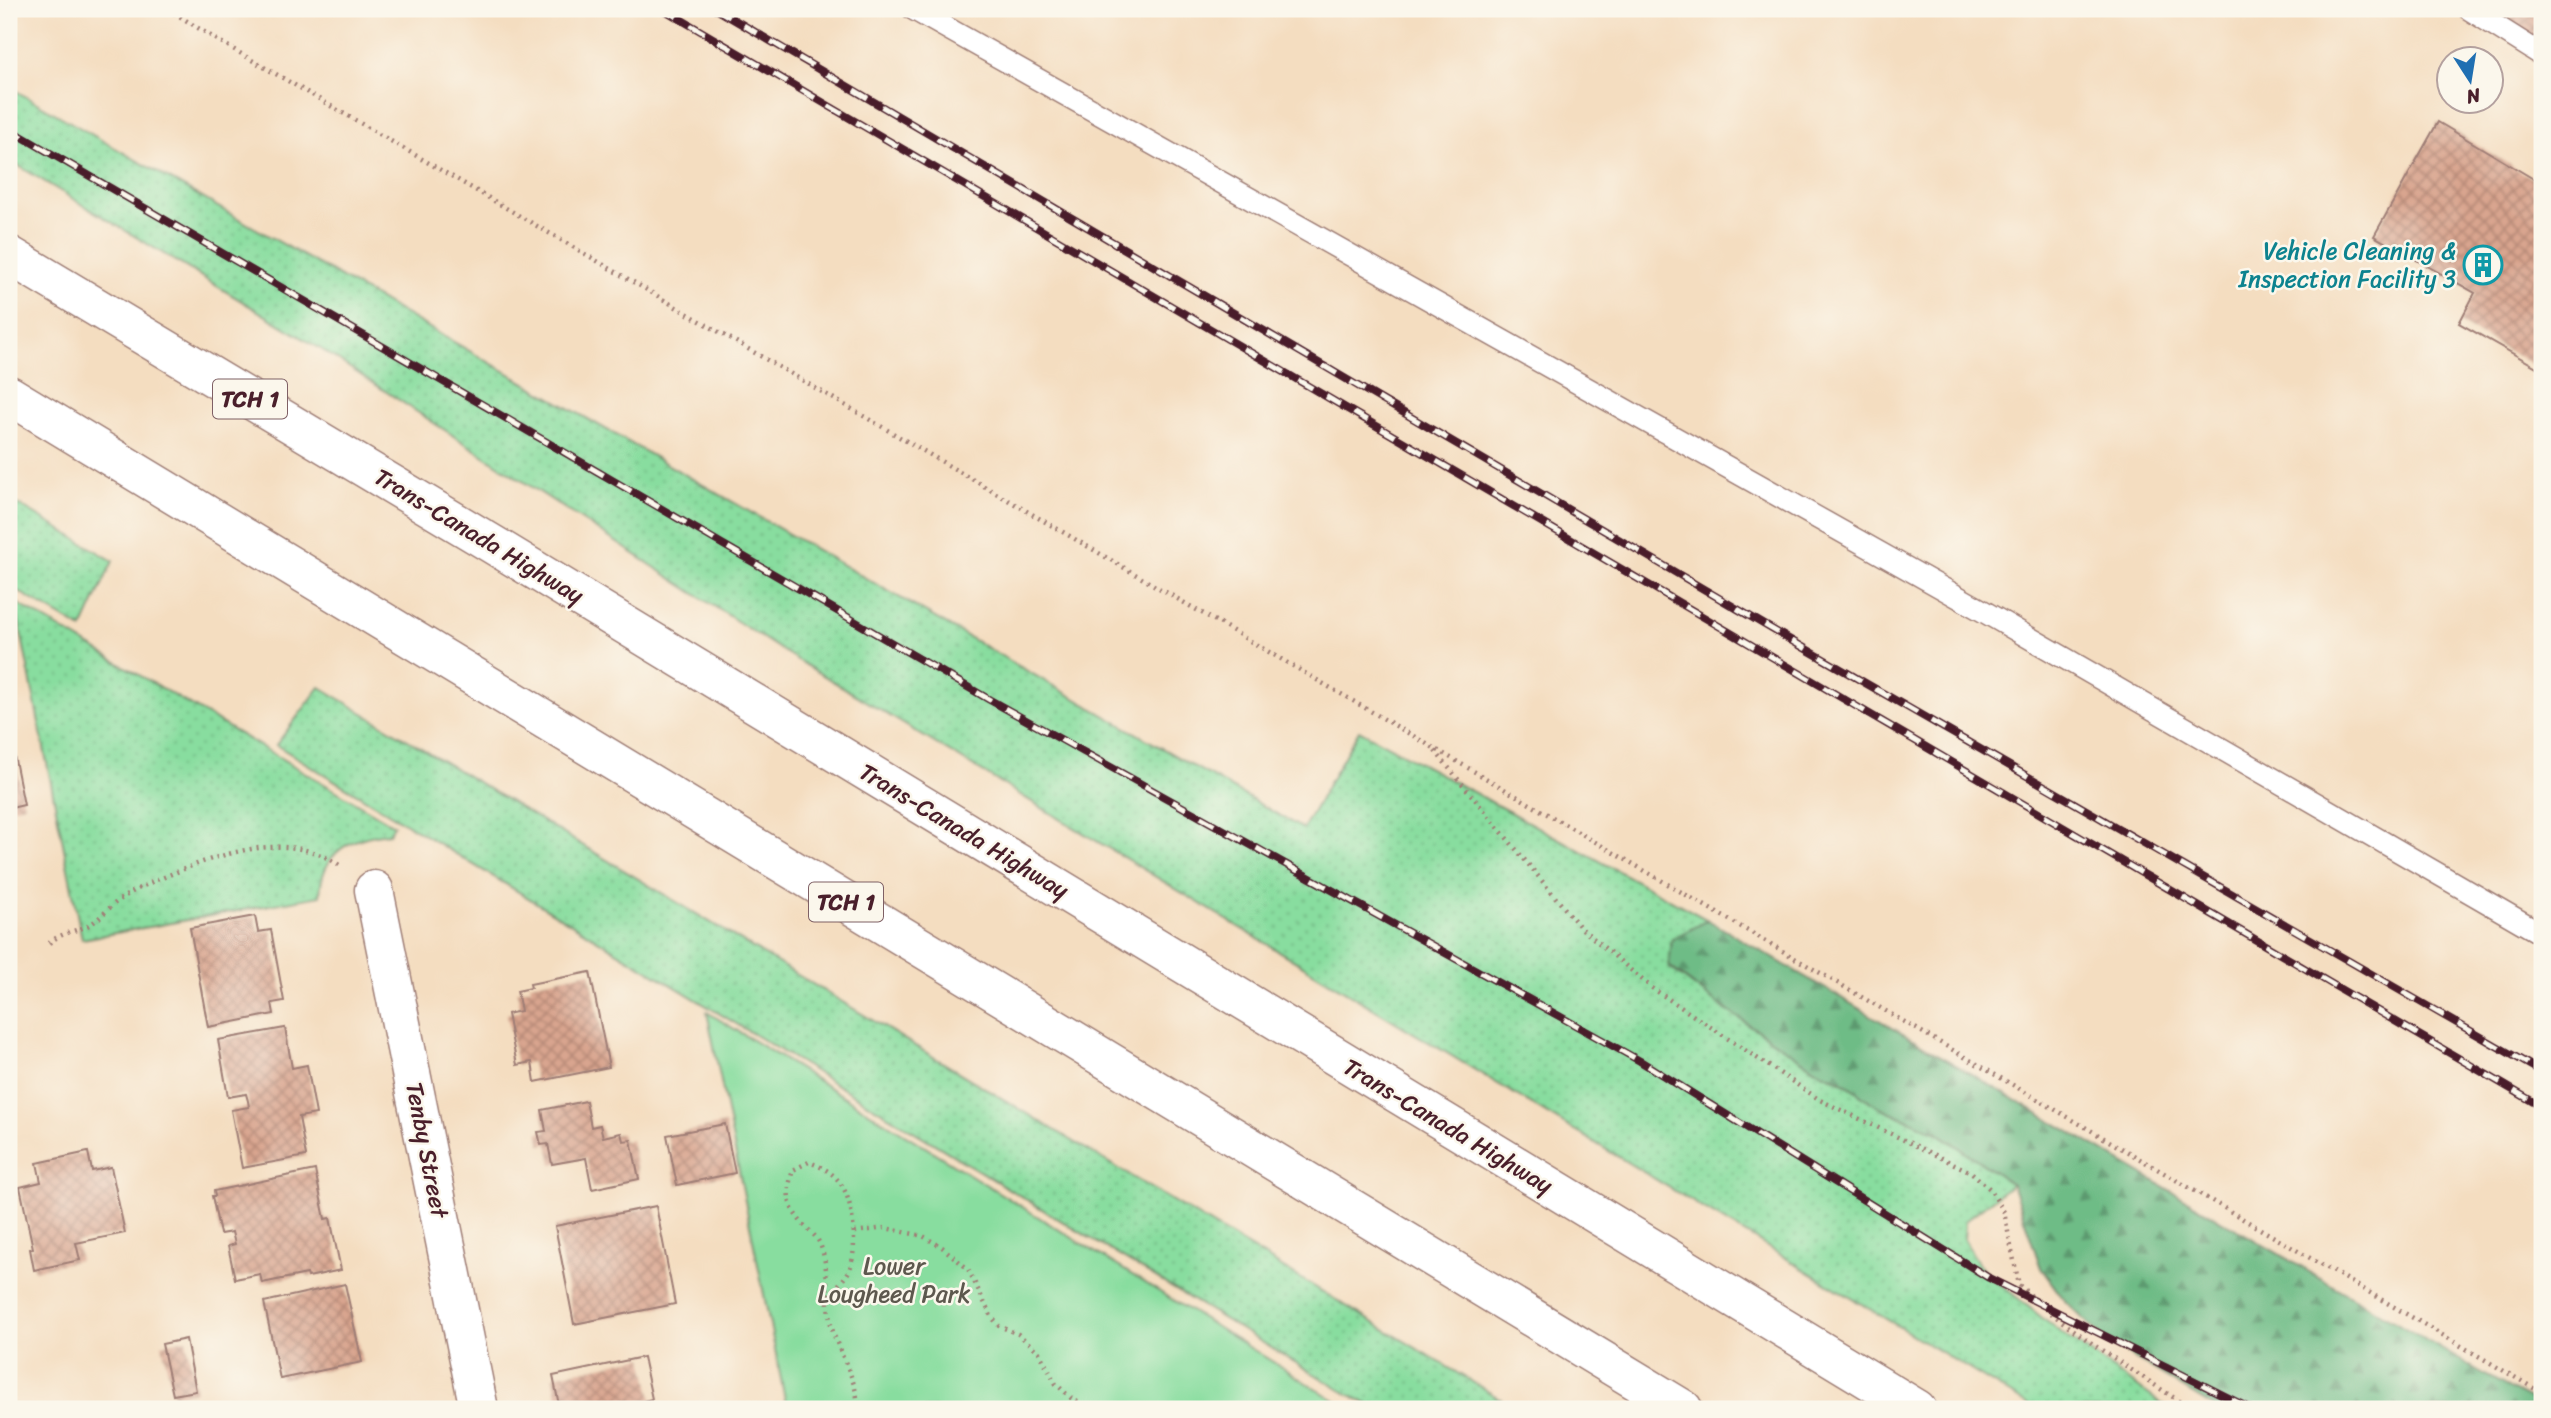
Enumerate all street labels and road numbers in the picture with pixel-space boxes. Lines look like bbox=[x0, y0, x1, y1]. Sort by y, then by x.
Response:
road number: TCH 1 bbox=[213, 380, 287, 418]
street label: Trans-Canada Highway bbox=[366, 456, 593, 616]
street label: Trans-Canada Highway bbox=[851, 751, 1078, 911]
road number: TCH 1 bbox=[809, 882, 883, 922]
street label: Trans-Canada Highway bbox=[1335, 1046, 1562, 1206]
street label: Tenby Street bbox=[393, 1078, 461, 1223]

